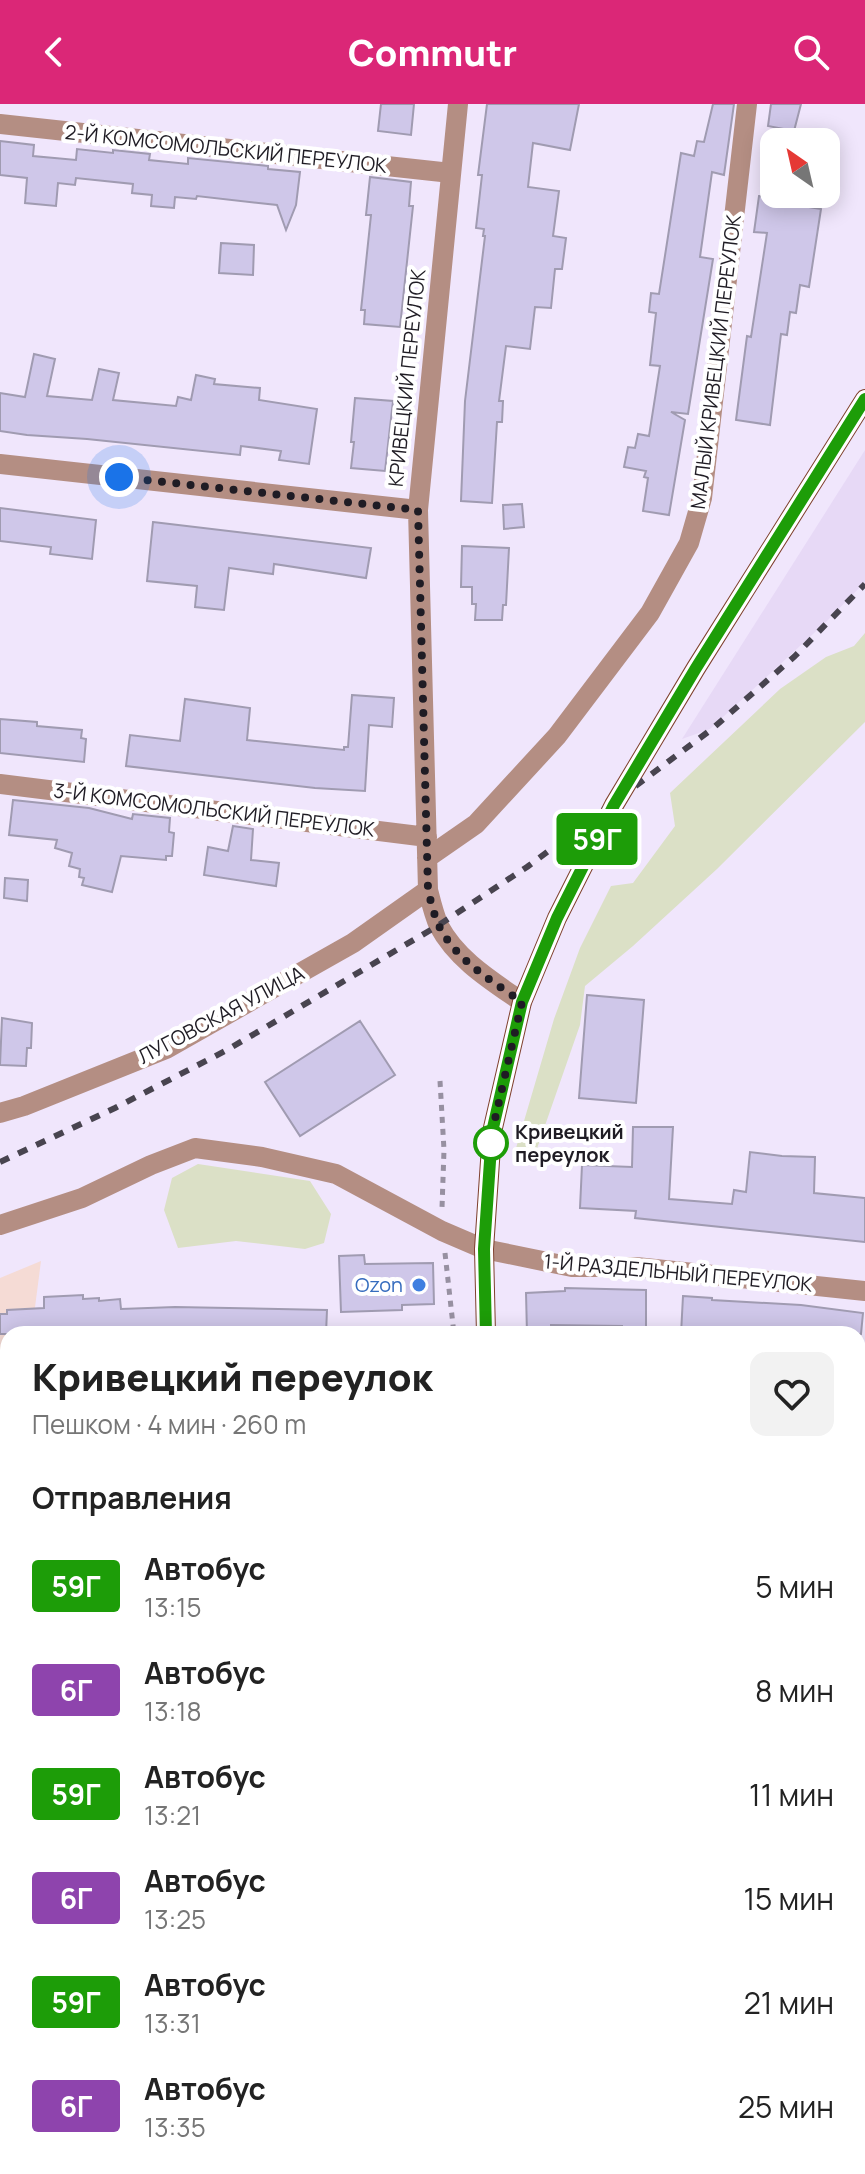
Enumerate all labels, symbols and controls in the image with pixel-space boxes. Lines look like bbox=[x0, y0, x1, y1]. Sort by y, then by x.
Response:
text: Commutr bbox=[348, 28, 517, 77]
icon: back bbox=[32, 30, 76, 74]
icon: search bbox=[789, 30, 833, 74]
street label: 2-Й КОМСОМОЛЬСКИЙ ПЕРЕУЛОК bbox=[64, 118, 388, 179]
north arrow bbox=[760, 128, 840, 208]
map controls bbox=[760, 128, 840, 208]
street label: МАЛЫЙ КРИВЕЦКИЙ ПЕРЕУЛОК bbox=[684, 213, 747, 511]
street label: КРИВЕЦКИЙ ПЕРЕУЛОК bbox=[382, 268, 431, 488]
your location bbox=[99, 457, 139, 497]
street label: 3-Й КОМСОМОЛЬСКИЙ ПЕРЕУЛОК bbox=[52, 776, 376, 843]
line badge: 59Г bbox=[551, 813, 643, 865]
text: 59Г bbox=[572, 820, 622, 858]
street label: ЛУГОВСКАЯ УЛИЦА bbox=[133, 959, 309, 1070]
place label: Кривецкий переулок bbox=[515, 1118, 624, 1168]
marker: Кривецкий переулок bbox=[474, 1126, 508, 1160]
street label: 1-Й РАЗДЕЛЬНЫЙ ПЕРЕУЛОК bbox=[543, 1247, 814, 1298]
place label: Ozon bbox=[355, 1271, 403, 1298]
marker: Ozon bbox=[410, 1276, 428, 1294]
text: Кривецкий переулок bbox=[32, 1350, 432, 1402]
button: heart bbox=[750, 1352, 834, 1436]
text: Пешком · 4 мин · 260 m bbox=[32, 1406, 306, 1442]
text: Отправления bbox=[32, 1477, 232, 1518]
text: Автобус bbox=[144, 1548, 266, 1589]
text: 5 мин bbox=[755, 1566, 834, 1607]
text: 59Г bbox=[51, 1567, 101, 1605]
text: 13:15 bbox=[144, 1589, 201, 1625]
text: Автобус bbox=[144, 1652, 266, 1693]
text: 8 мин bbox=[755, 1670, 834, 1711]
text: 6Г bbox=[60, 1671, 92, 1709]
text: 13:18 bbox=[144, 1693, 202, 1729]
text: Автобус bbox=[144, 1756, 266, 1797]
text: 11 мин bbox=[749, 1774, 834, 1815]
text: 59Г bbox=[51, 1775, 101, 1813]
text: 13:21 bbox=[144, 1797, 201, 1833]
text: Автобус bbox=[144, 1860, 266, 1901]
text: 15 мин bbox=[743, 1878, 834, 1919]
text: 6Г bbox=[60, 1879, 92, 1917]
text: 13:25 bbox=[144, 1901, 206, 1937]
text: Автобус bbox=[144, 1964, 266, 2005]
text: 21 мин bbox=[744, 1982, 834, 2023]
text: 59Г bbox=[51, 1983, 101, 2021]
text: 13:31 bbox=[144, 2005, 201, 2041]
text: Автобус bbox=[144, 2068, 266, 2109]
text: 25 мин bbox=[738, 2086, 834, 2127]
text: 6Г bbox=[60, 2087, 92, 2125]
text: 13:35 bbox=[144, 2109, 206, 2145]

